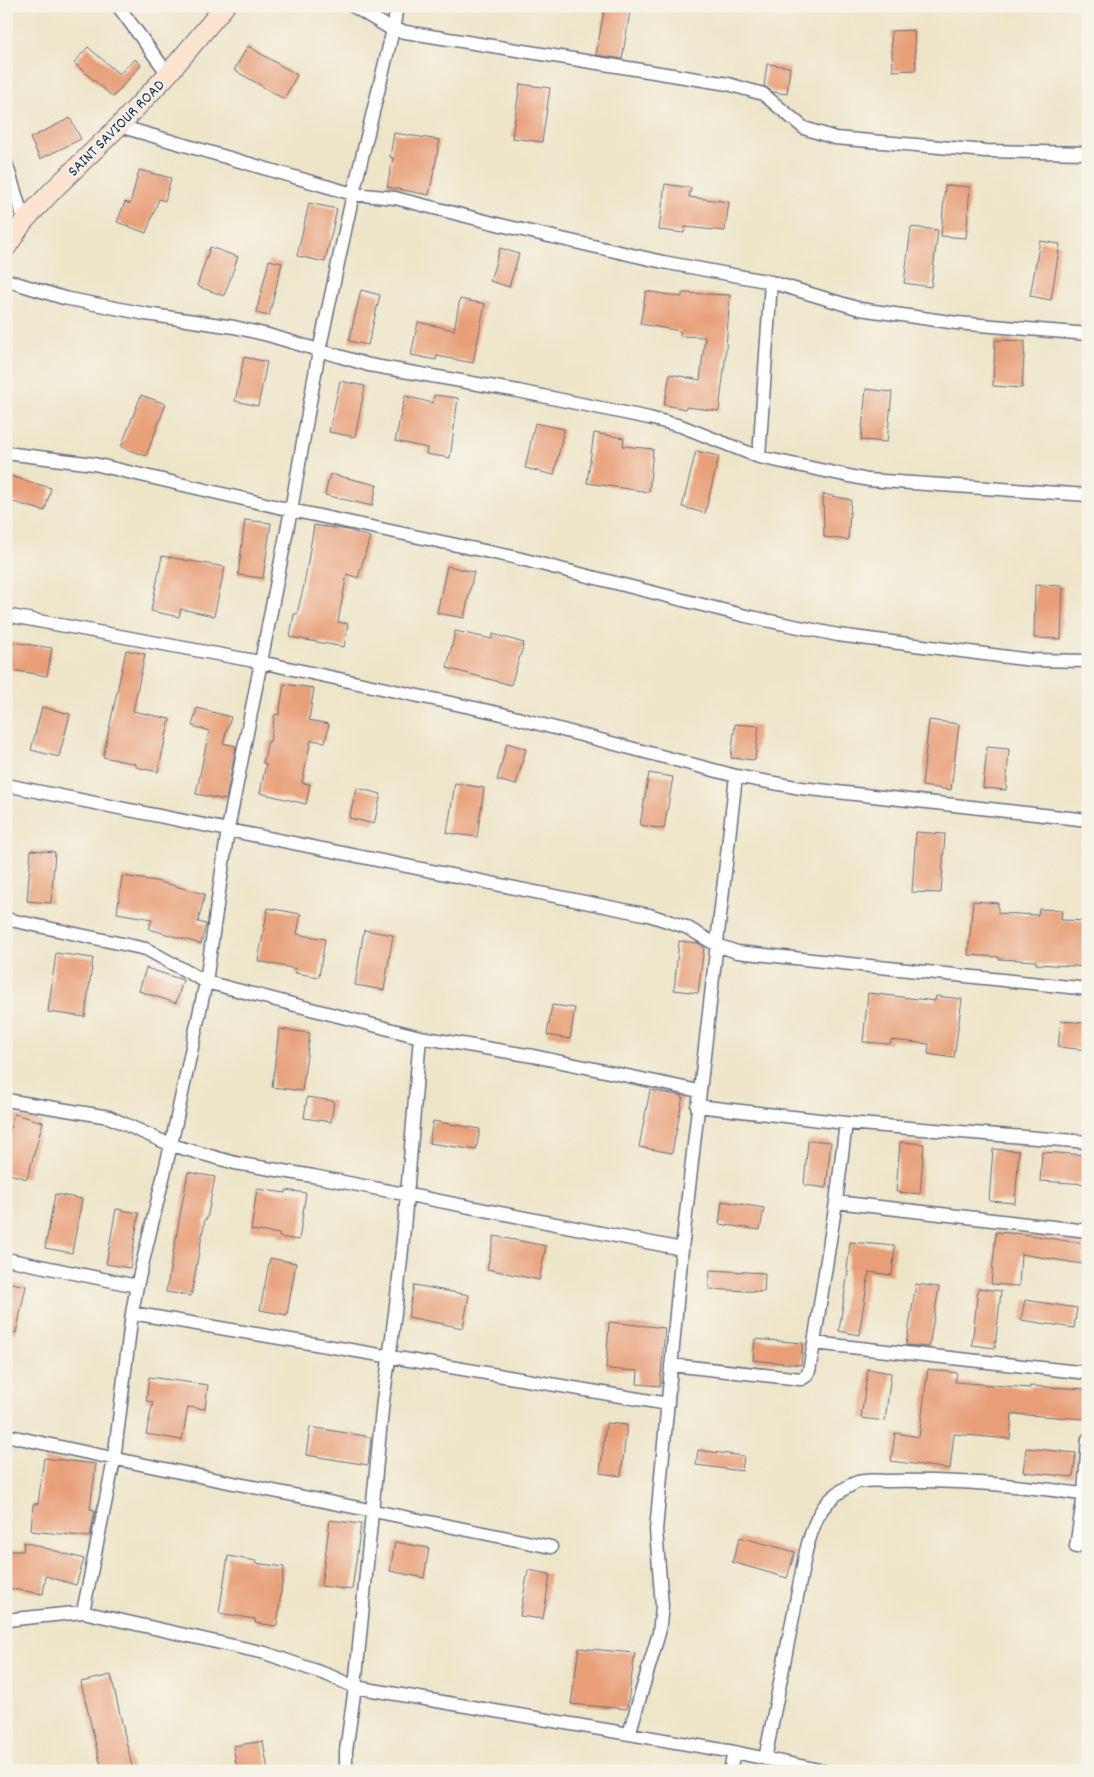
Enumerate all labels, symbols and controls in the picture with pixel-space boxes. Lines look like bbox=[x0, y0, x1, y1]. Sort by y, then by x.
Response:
street label: SAINT SAVIOUR ROAD bbox=[63, 75, 171, 183]

